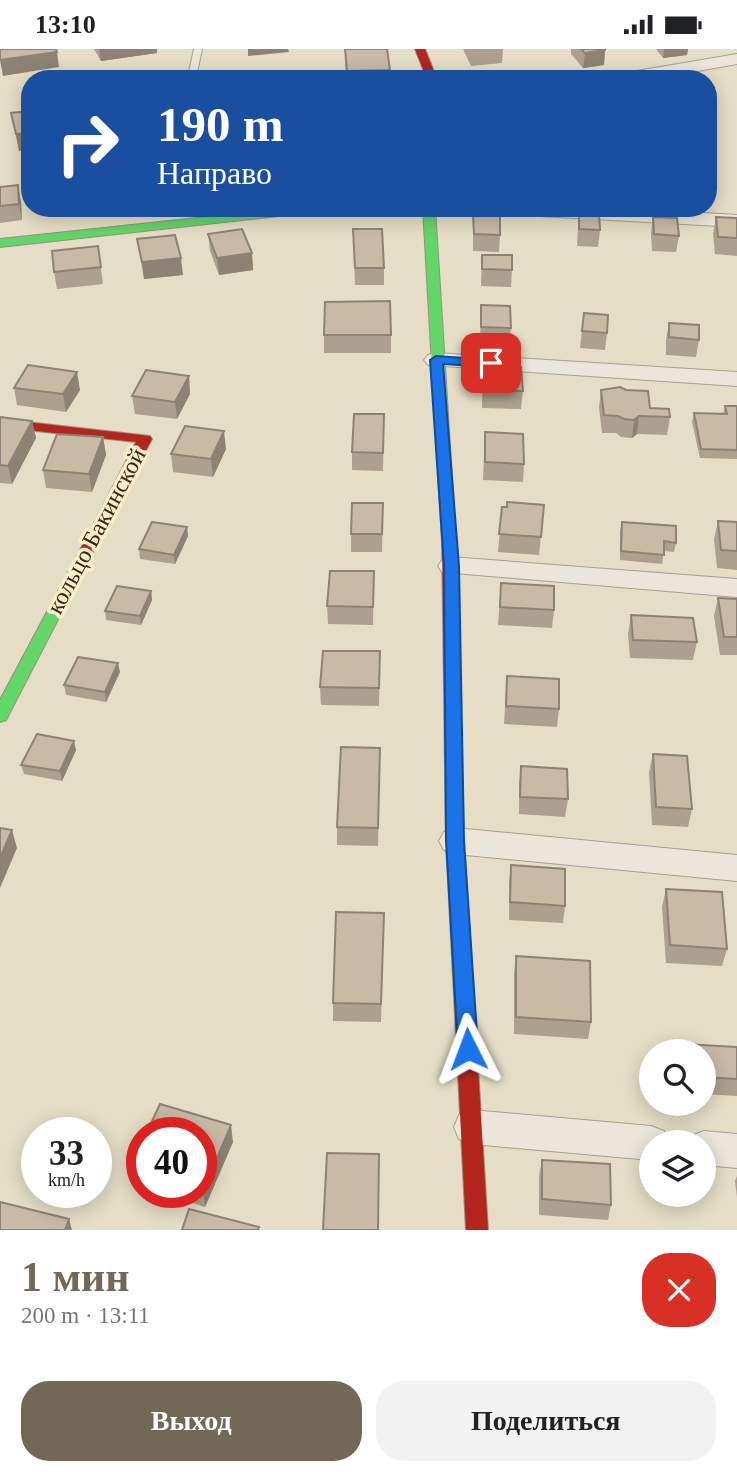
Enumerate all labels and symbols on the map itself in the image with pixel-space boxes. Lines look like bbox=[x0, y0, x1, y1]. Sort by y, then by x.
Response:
pin bbox=[461, 333, 521, 393]
street label: кольцо Бакинской bbox=[41, 444, 151, 618]
position arrow bbox=[431, 1012, 505, 1086]
speed limit sign: 40 bbox=[126, 1117, 217, 1208]

